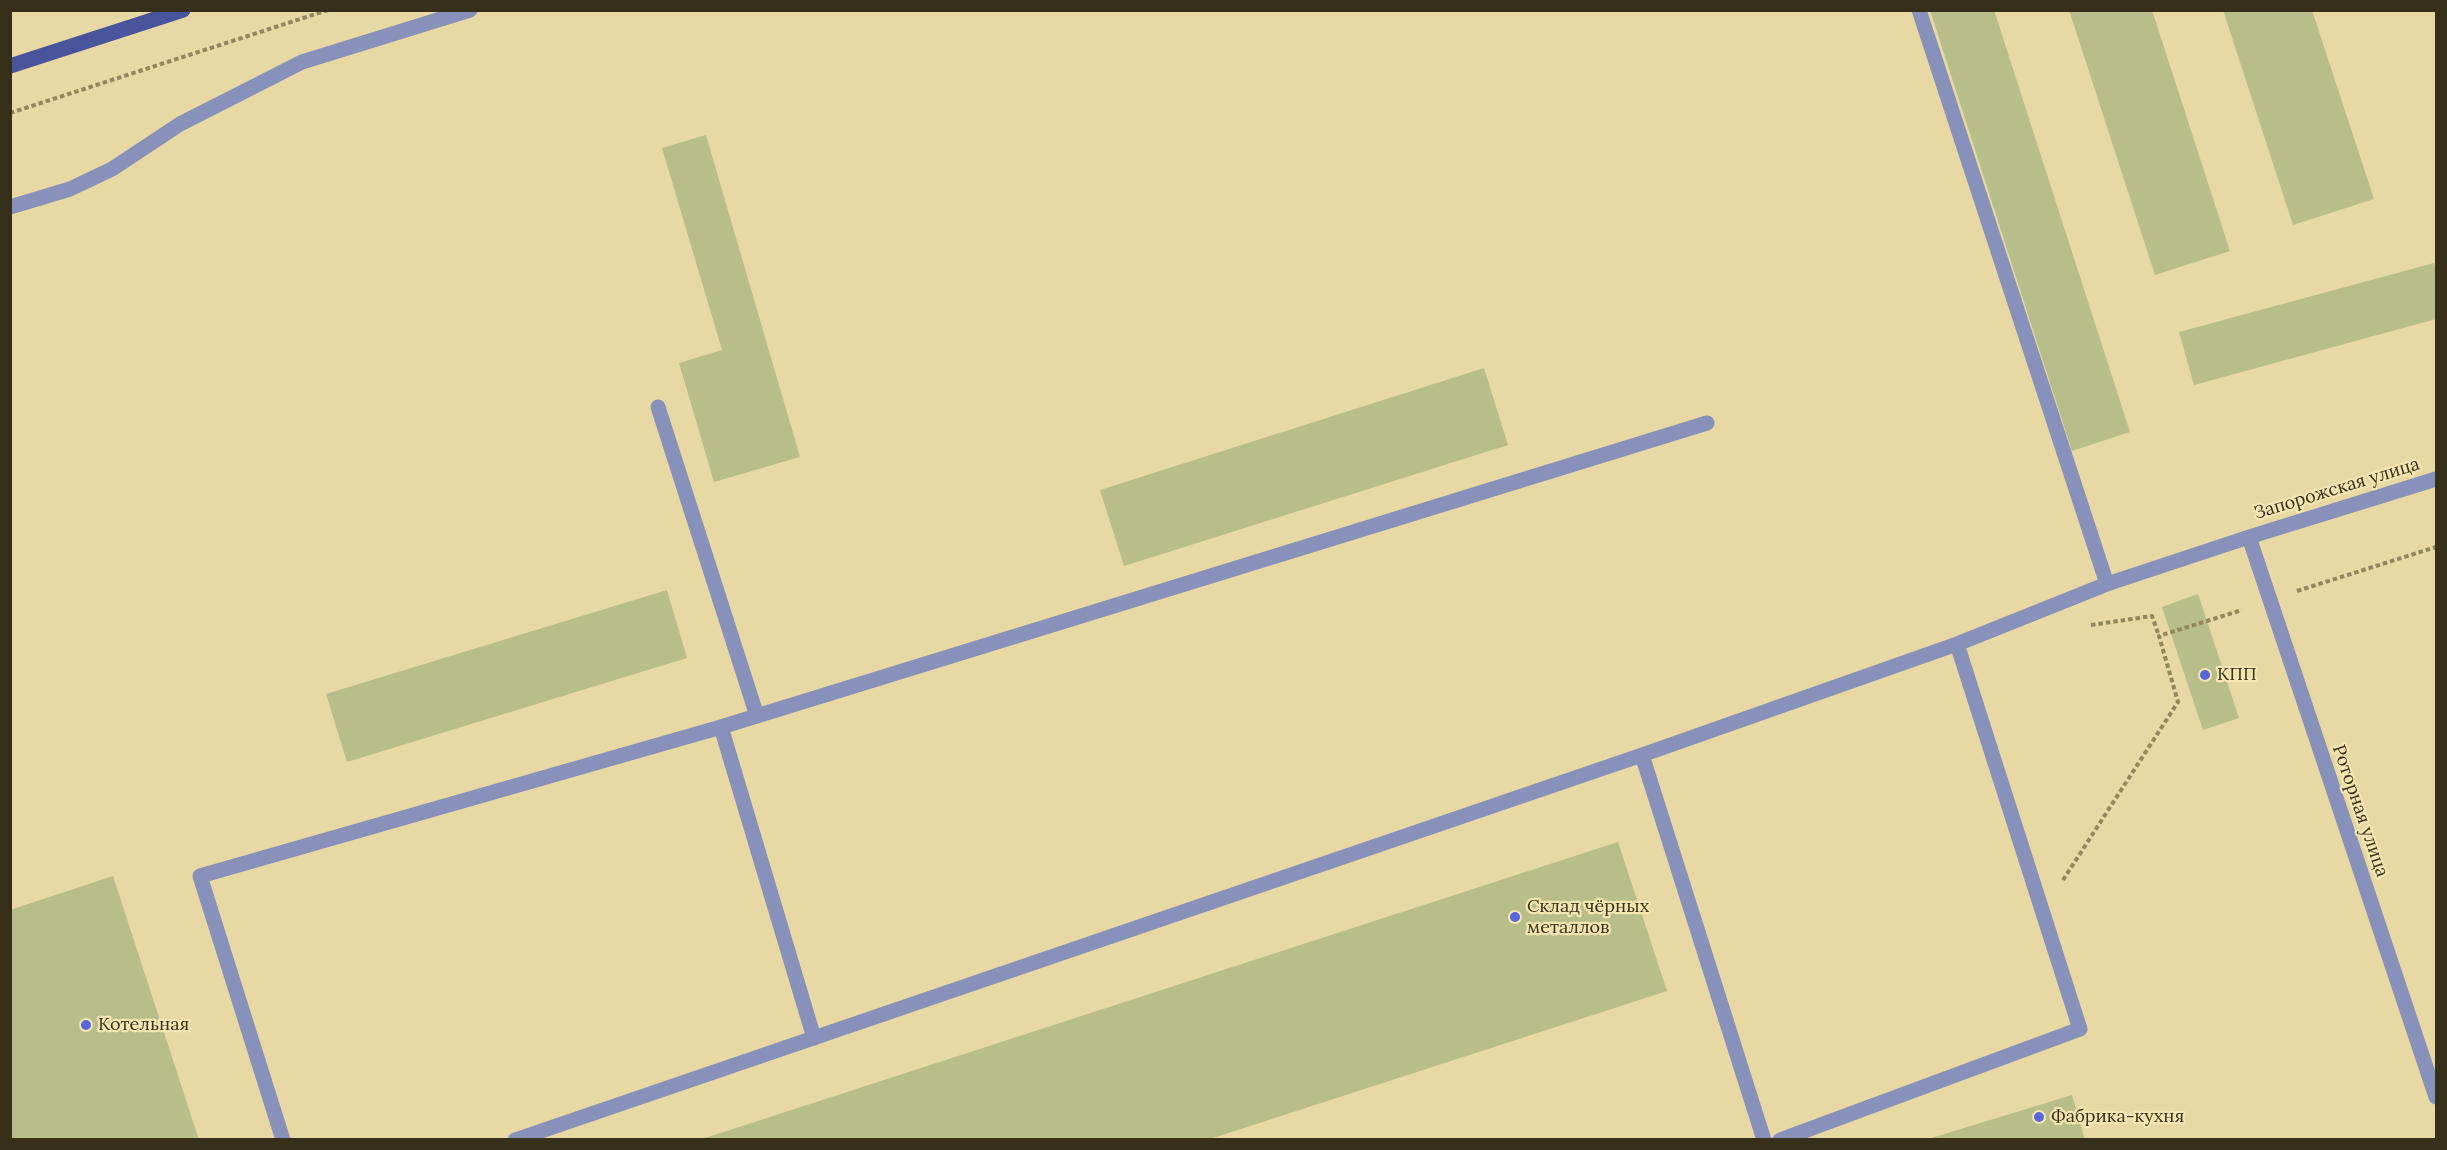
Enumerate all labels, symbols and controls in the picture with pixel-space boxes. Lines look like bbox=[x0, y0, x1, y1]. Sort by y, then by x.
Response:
street label: Запорожская улица bbox=[2252, 454, 2422, 524]
place label: КПП bbox=[2217, 664, 2257, 686]
marker: КПП bbox=[2198, 668, 2212, 682]
street label: Роторная улица bbox=[2327, 742, 2393, 880]
place label: Склад чёрных металлов bbox=[1527, 896, 1649, 938]
marker: Склад чёрных металлов bbox=[1508, 910, 1522, 924]
place label: Котельная bbox=[98, 1014, 189, 1036]
marker: Котельная bbox=[79, 1018, 93, 1032]
place label: Фабрика-кухня bbox=[2051, 1106, 2184, 1128]
marker: Фабрика-кухня bbox=[2032, 1110, 2046, 1124]

